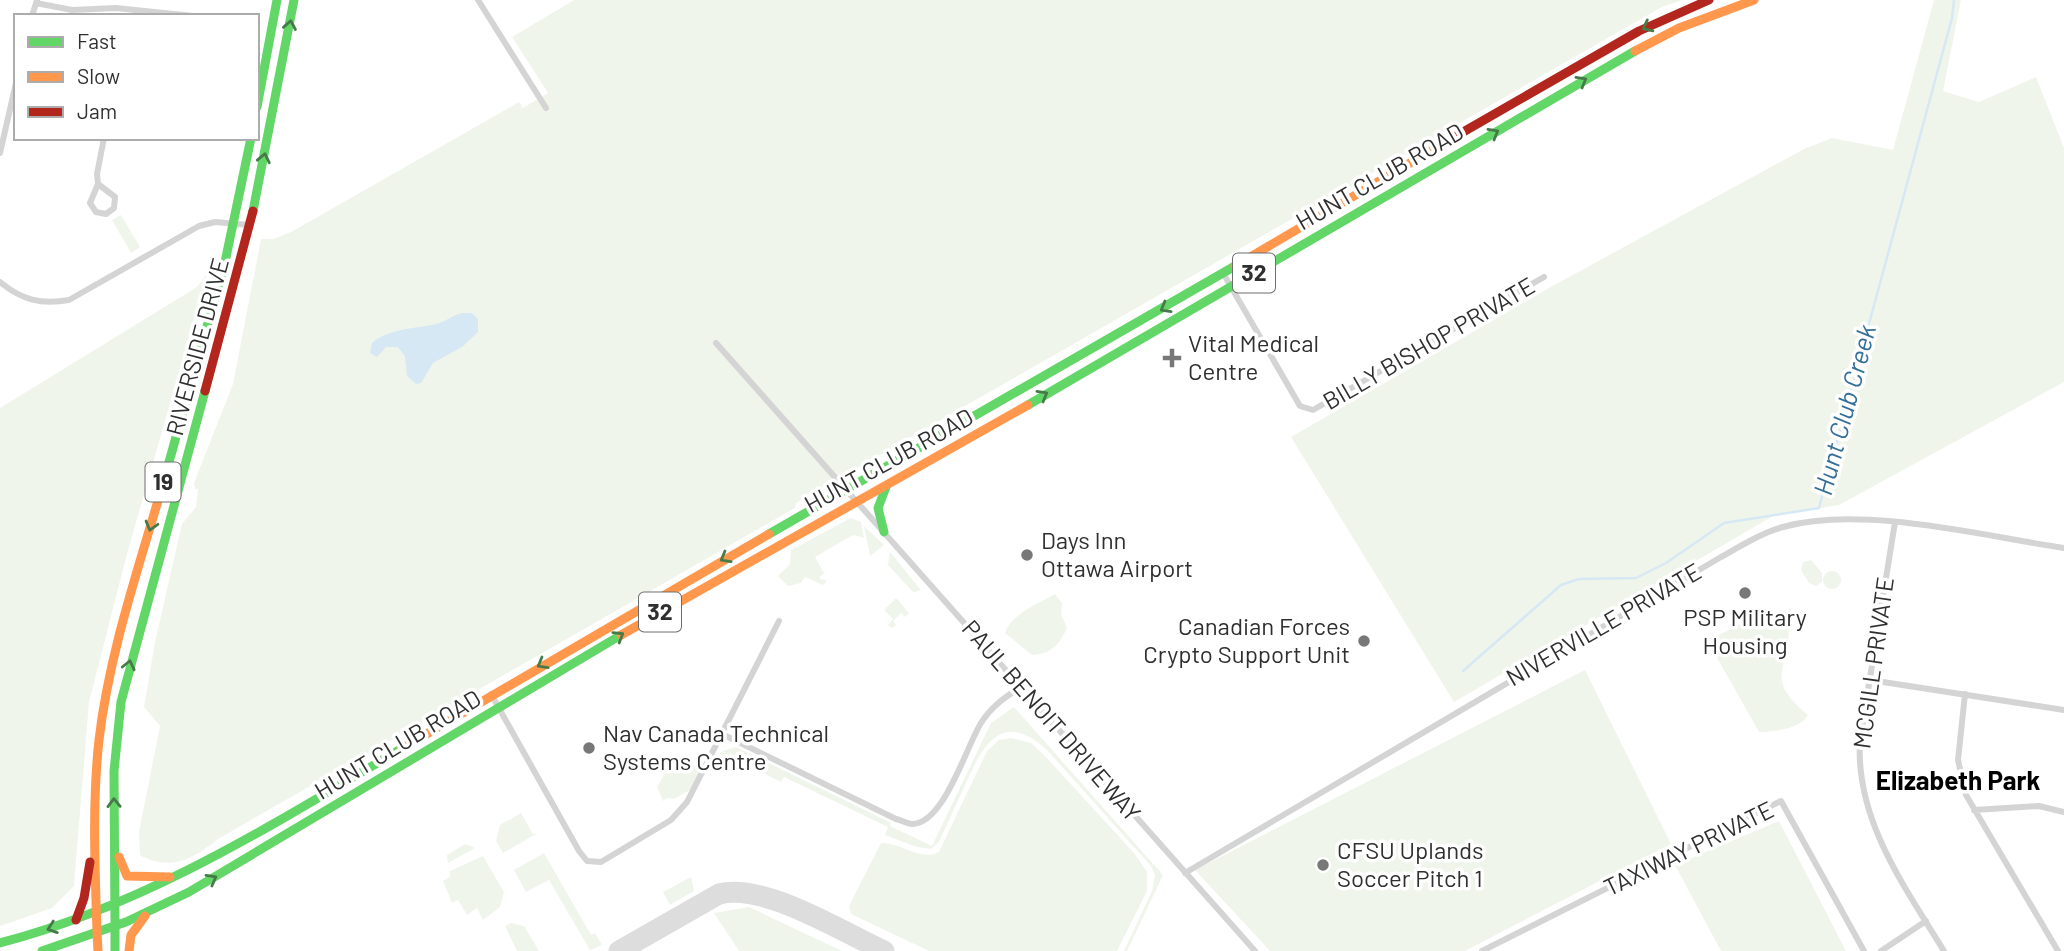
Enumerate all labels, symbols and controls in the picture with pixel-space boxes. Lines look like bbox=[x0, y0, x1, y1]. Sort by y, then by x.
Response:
legend bbox=[14, 14, 259, 140]
one-way arrow bbox=[281, 19, 296, 31]
one-way arrow bbox=[1642, 19, 1654, 33]
text: Fast bbox=[77, 28, 117, 53]
text: Slow bbox=[77, 63, 120, 88]
one-way arrow bbox=[1574, 76, 1587, 89]
text: Jam bbox=[77, 98, 117, 123]
street label: HUNT CLUB ROAD bbox=[1290, 116, 1468, 235]
one-way arrow bbox=[1487, 128, 1500, 141]
one-way arrow bbox=[256, 152, 271, 164]
road number: 32 bbox=[1233, 254, 1275, 292]
street label: RIVERSIDE DRIVE bbox=[159, 255, 234, 438]
street label: BILLY BISHOP PRIVATE bbox=[1317, 270, 1539, 415]
one-way arrow bbox=[1159, 299, 1172, 312]
water label: Hunt Club Creek bbox=[1806, 321, 1881, 498]
place label: Vital Medical Centre bbox=[1188, 328, 1319, 385]
marker: Vital Medical Centre bbox=[1162, 348, 1182, 368]
one-way arrow bbox=[1036, 390, 1049, 403]
street label: HUNT CLUB ROAD bbox=[799, 401, 978, 518]
road number: 19 bbox=[146, 462, 180, 502]
one-way arrow bbox=[144, 520, 159, 532]
place label: Days Inn Ottawa Airport bbox=[1041, 525, 1193, 582]
marker: Days Inn Ottawa Airport bbox=[1019, 547, 1035, 563]
one-way arrow bbox=[720, 550, 733, 563]
street label: NIVERVILLE PRIVATE bbox=[1501, 556, 1706, 691]
street label: MCGILL PRIVATE bbox=[1846, 575, 1899, 750]
marker: PSP Military Housing bbox=[1737, 585, 1753, 601]
road number: 32 bbox=[639, 592, 681, 632]
place label: PSP Military Housing bbox=[1683, 602, 1807, 659]
place label: Canadian Forces Crypto Support Unit bbox=[1143, 611, 1350, 668]
street label: PAUL BENOIT DRIVEWAY bbox=[957, 613, 1147, 827]
one-way arrow bbox=[612, 631, 625, 644]
marker: Canadian Forces Crypto Support Unit bbox=[1356, 633, 1372, 649]
one-way arrow bbox=[537, 656, 550, 669]
one-way arrow bbox=[121, 659, 135, 671]
street label: HUNT CLUB ROAD bbox=[309, 683, 485, 805]
place label: Nav Canada Technical Systems Centre bbox=[603, 718, 829, 775]
marker: Nav Canada Technical Systems Centre bbox=[581, 740, 597, 756]
district label: Elizabeth Park bbox=[1876, 764, 2040, 795]
street label: TAXIWAY PRIVATE bbox=[1599, 794, 1778, 901]
one-way arrow bbox=[106, 798, 122, 808]
place label: CFSU Uplands Soccer Pitch 1 bbox=[1337, 835, 1484, 892]
marker: CFSU Uplands Soccer Pitch 1 bbox=[1315, 857, 1331, 873]
one-way arrow bbox=[204, 874, 217, 887]
one-way arrow bbox=[46, 920, 58, 934]

